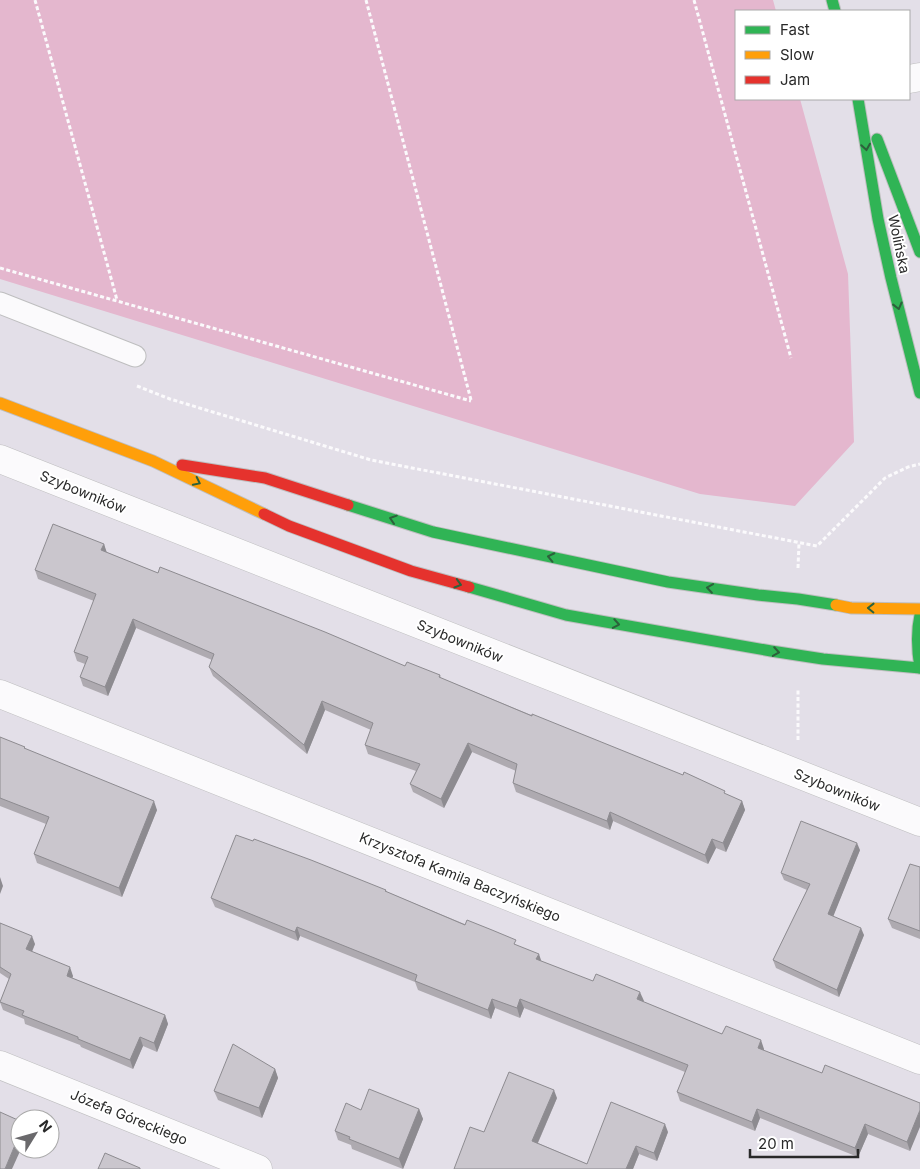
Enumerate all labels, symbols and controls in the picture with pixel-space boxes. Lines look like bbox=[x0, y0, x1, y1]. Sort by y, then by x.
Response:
legend bbox=[735, 10, 910, 100]
text: Fast bbox=[780, 20, 810, 39]
text: Slow bbox=[780, 45, 814, 64]
text: Jam bbox=[780, 70, 810, 89]
one-way arrow bbox=[861, 142, 871, 151]
street label: Wolińska bbox=[885, 213, 914, 275]
one-way arrow bbox=[892, 302, 903, 311]
street label: Szybowników bbox=[38, 467, 129, 517]
one-way arrow bbox=[192, 476, 201, 486]
one-way arrow bbox=[389, 515, 397, 525]
one-way arrow bbox=[546, 552, 555, 563]
one-way arrow bbox=[454, 578, 463, 589]
one-way arrow bbox=[706, 583, 714, 594]
one-way arrow bbox=[867, 603, 875, 613]
street label: Szybowników bbox=[415, 616, 506, 666]
one-way arrow bbox=[611, 618, 620, 628]
one-way arrow bbox=[772, 646, 780, 657]
street label: Szybowników bbox=[792, 765, 883, 815]
street label: Krzysztofa Kamila Baczyńskiego bbox=[357, 828, 563, 925]
street label: Józefa Góreckiego bbox=[68, 1085, 190, 1148]
north arrow bbox=[10, 1109, 60, 1159]
text: N bbox=[36, 1116, 56, 1135]
scale bar bbox=[750, 1126, 858, 1158]
text: 20 m bbox=[758, 1134, 794, 1153]

